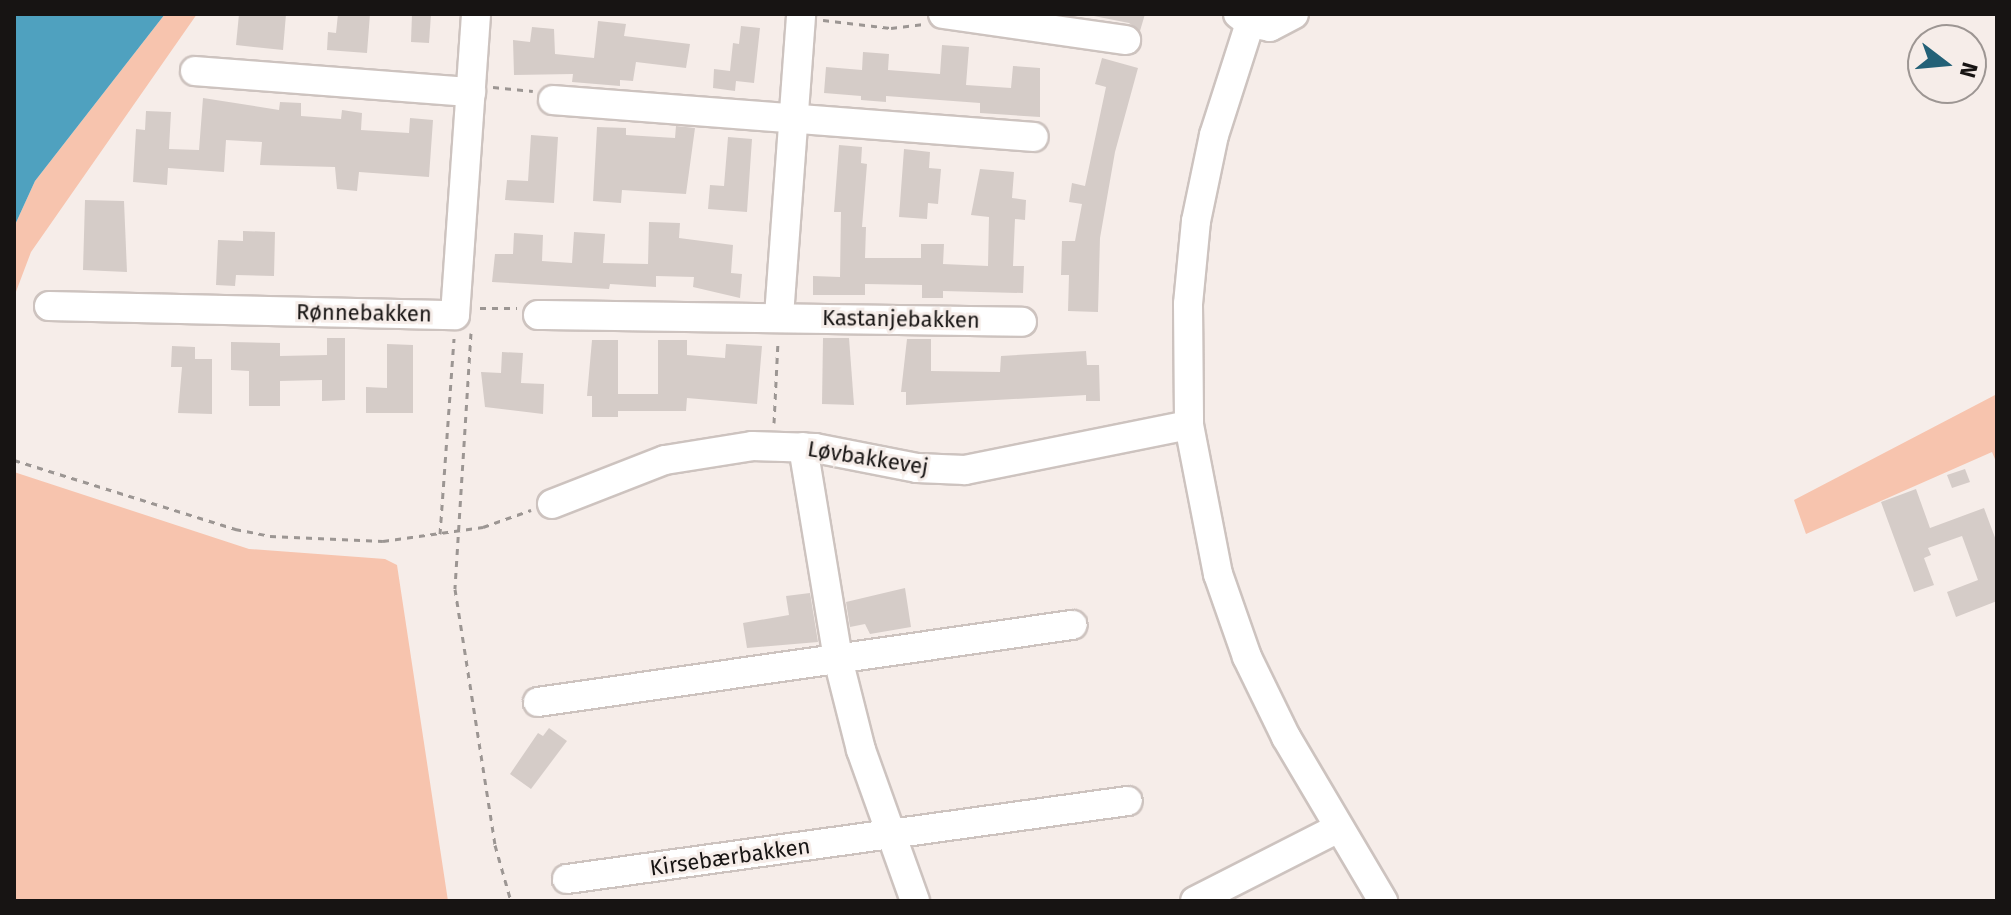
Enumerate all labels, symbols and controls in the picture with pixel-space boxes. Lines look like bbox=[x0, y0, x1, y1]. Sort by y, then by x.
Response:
north arrow bbox=[1907, 24, 1987, 104]
text: N bbox=[1954, 59, 1984, 81]
street label: Rønnebakken bbox=[296, 299, 432, 327]
street label: Kastanjebakken bbox=[822, 304, 980, 334]
street label: Løvbakkevej bbox=[806, 435, 930, 481]
street label: Kirsebærbakken bbox=[648, 833, 812, 881]

